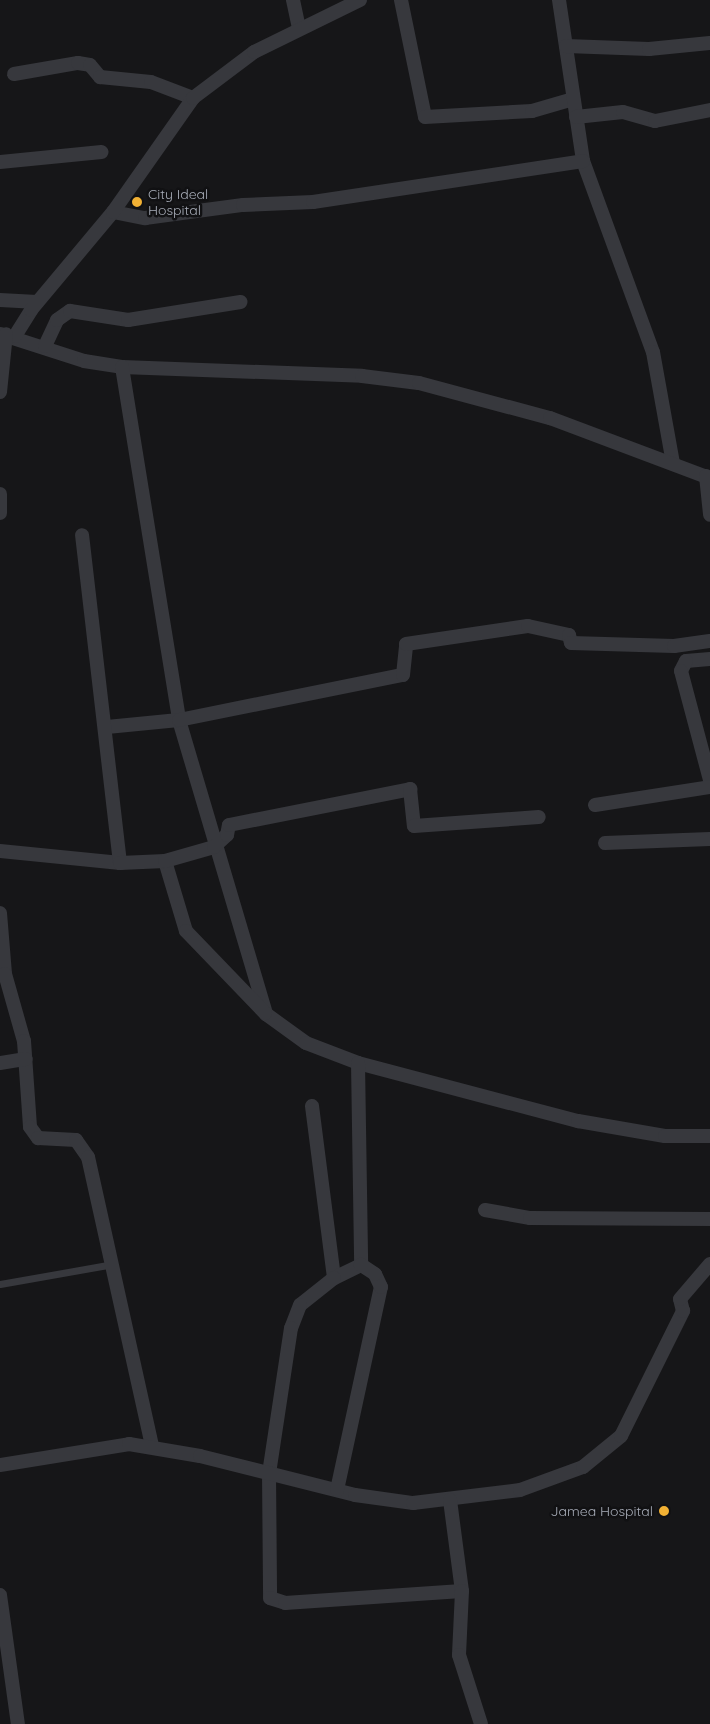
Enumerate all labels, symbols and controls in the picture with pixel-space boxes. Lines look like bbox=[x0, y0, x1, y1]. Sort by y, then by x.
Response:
place label: City Ideal Hospital bbox=[148, 186, 208, 218]
marker: City Ideal Hospital bbox=[130, 195, 144, 209]
place label: Jamea Hospital bbox=[550, 1503, 653, 1519]
marker: Jamea Hospital bbox=[657, 1504, 671, 1518]

